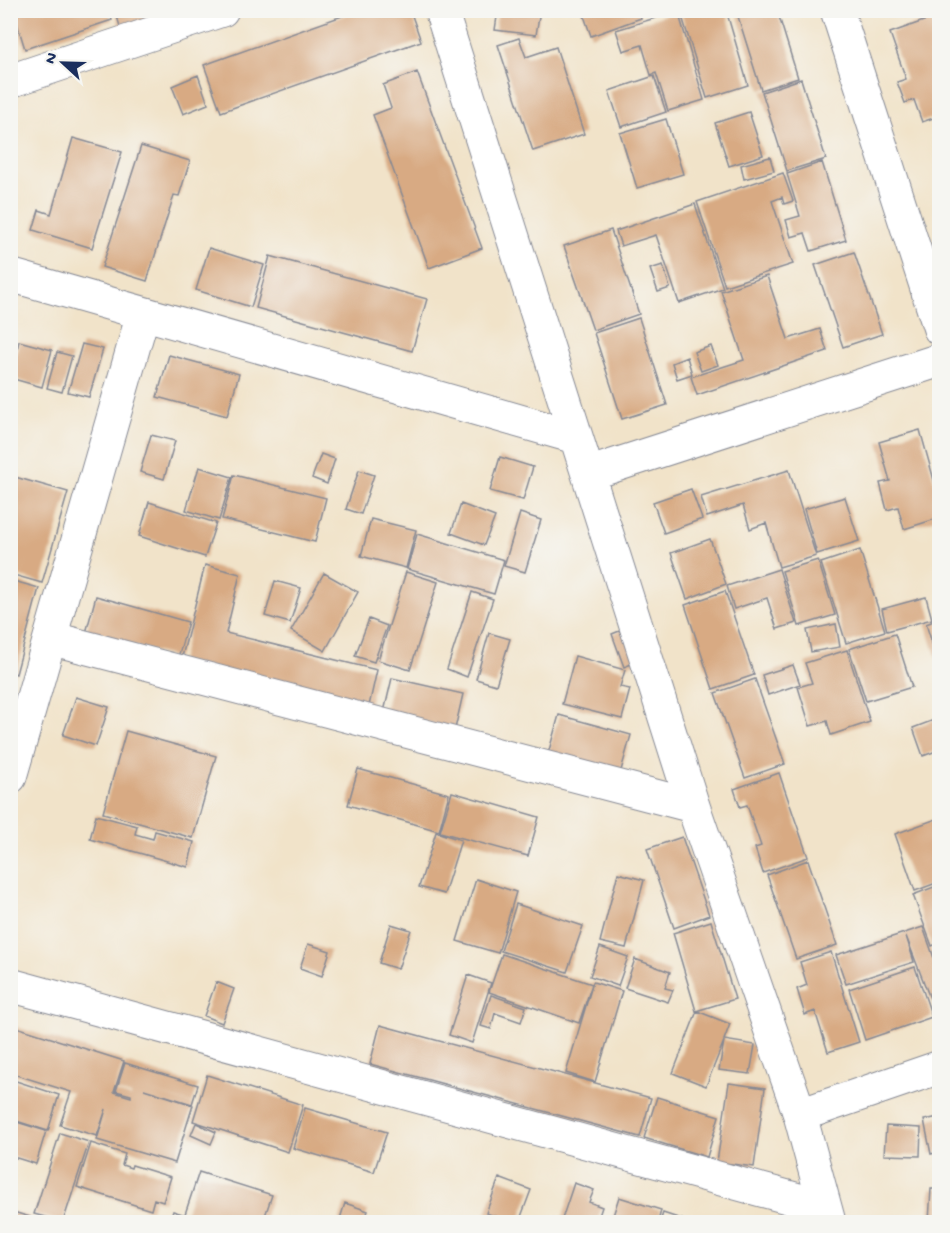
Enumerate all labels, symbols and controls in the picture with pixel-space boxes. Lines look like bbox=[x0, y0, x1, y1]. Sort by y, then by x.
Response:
north arrow bbox=[33, 33, 93, 93]
text: N bbox=[42, 50, 63, 67]

